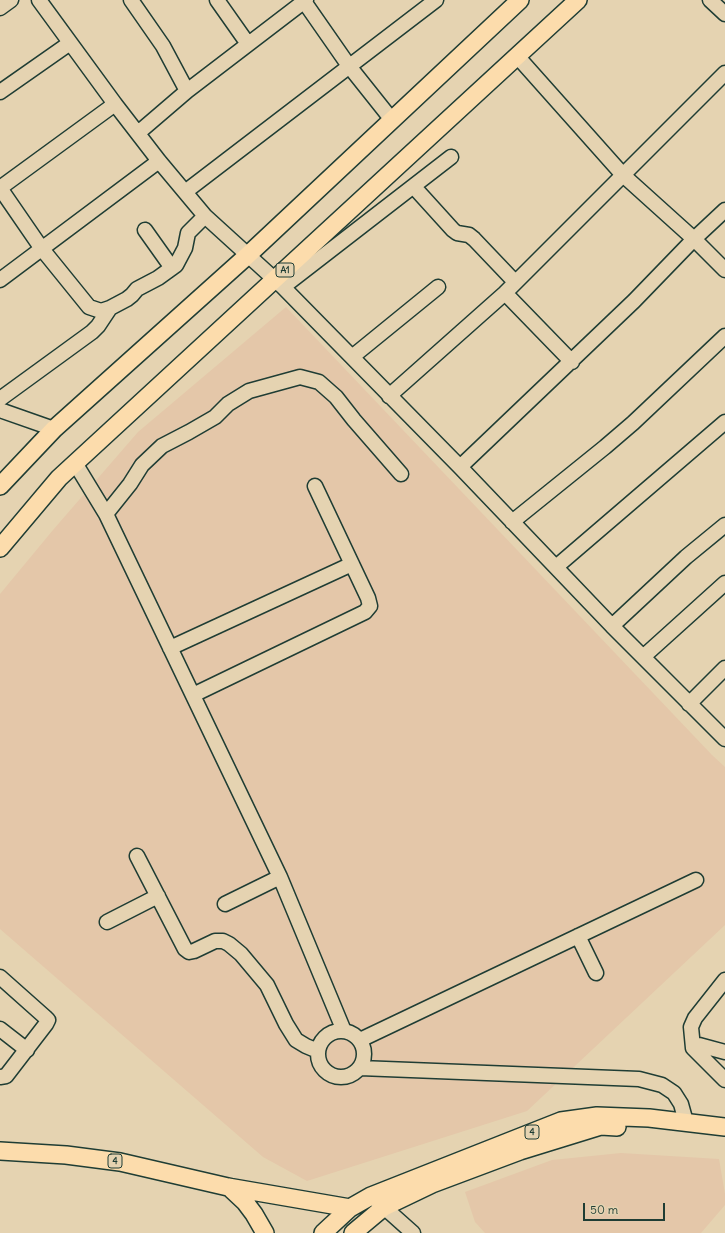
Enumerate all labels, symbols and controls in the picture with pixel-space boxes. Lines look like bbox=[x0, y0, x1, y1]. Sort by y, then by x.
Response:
road number: A1 bbox=[276, 263, 294, 277]
road number: 4 bbox=[525, 1125, 539, 1139]
road number: 4 bbox=[108, 1154, 122, 1168]
scale bar bbox=[585, 1195, 667, 1221]
text: 50 m bbox=[590, 1202, 618, 1217]

